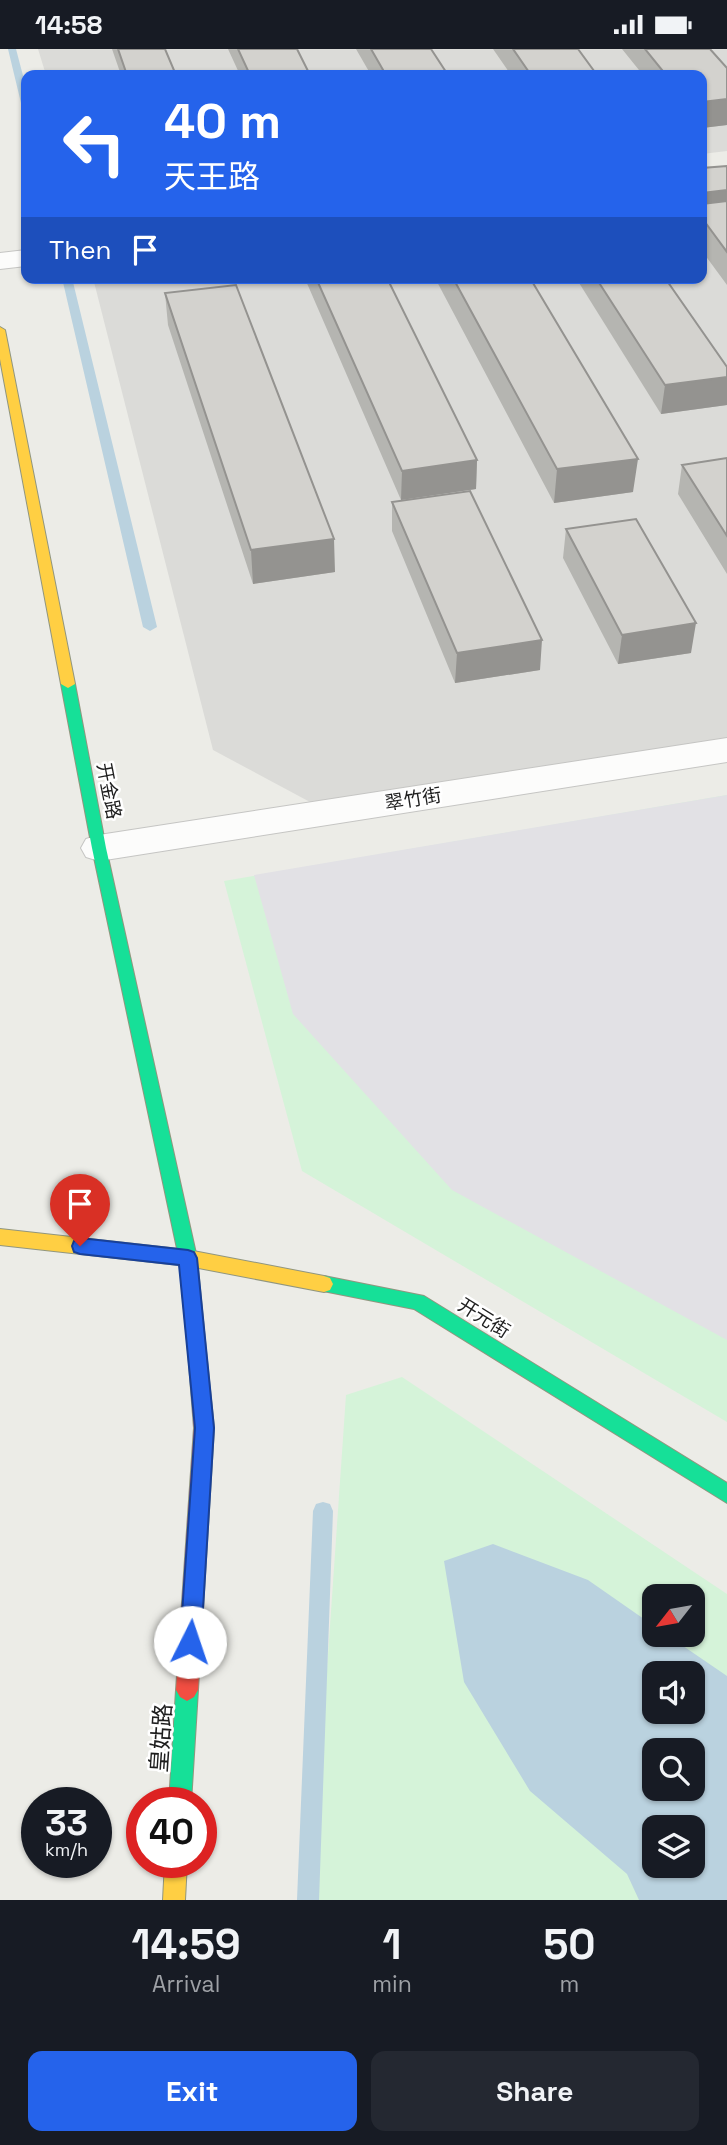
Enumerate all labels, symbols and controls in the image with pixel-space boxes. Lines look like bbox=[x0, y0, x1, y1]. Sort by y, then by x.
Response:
text: 14:58 bbox=[35, 8, 102, 42]
text: 40 m bbox=[164, 90, 281, 152]
icon: left bbox=[49, 98, 140, 189]
text: 天王路 bbox=[164, 157, 260, 197]
icon: arrive bbox=[126, 231, 164, 269]
text: Then bbox=[49, 233, 112, 267]
street label: 开金路 bbox=[91, 761, 127, 821]
street label: 翠竹街 bbox=[383, 782, 443, 816]
pin bbox=[50, 1174, 110, 1246]
icon: arrive bbox=[61, 1185, 99, 1223]
street label: 开元街 bbox=[453, 1292, 515, 1344]
north arrow bbox=[642, 1584, 705, 1647]
map controls bbox=[642, 1584, 705, 1878]
position arrow bbox=[153, 1605, 227, 1679]
button: sound bbox=[642, 1661, 705, 1724]
street label: 皇姑路 bbox=[144, 1703, 178, 1773]
button: search bbox=[642, 1738, 705, 1801]
speed limit sign: 40 bbox=[126, 1787, 217, 1878]
text: 33 bbox=[45, 1801, 88, 1845]
button: layers bbox=[642, 1815, 705, 1878]
text: km/h bbox=[45, 1838, 88, 1861]
text: 14:59 bbox=[131, 1918, 241, 1971]
text: 1 bbox=[382, 1918, 401, 1971]
text: 50 bbox=[543, 1918, 596, 1971]
text: Arrival bbox=[152, 1969, 220, 1999]
text: min bbox=[372, 1969, 412, 1999]
text: m bbox=[559, 1969, 579, 1999]
button: Exit bbox=[28, 2051, 357, 2131]
button: Share bbox=[371, 2051, 699, 2131]

